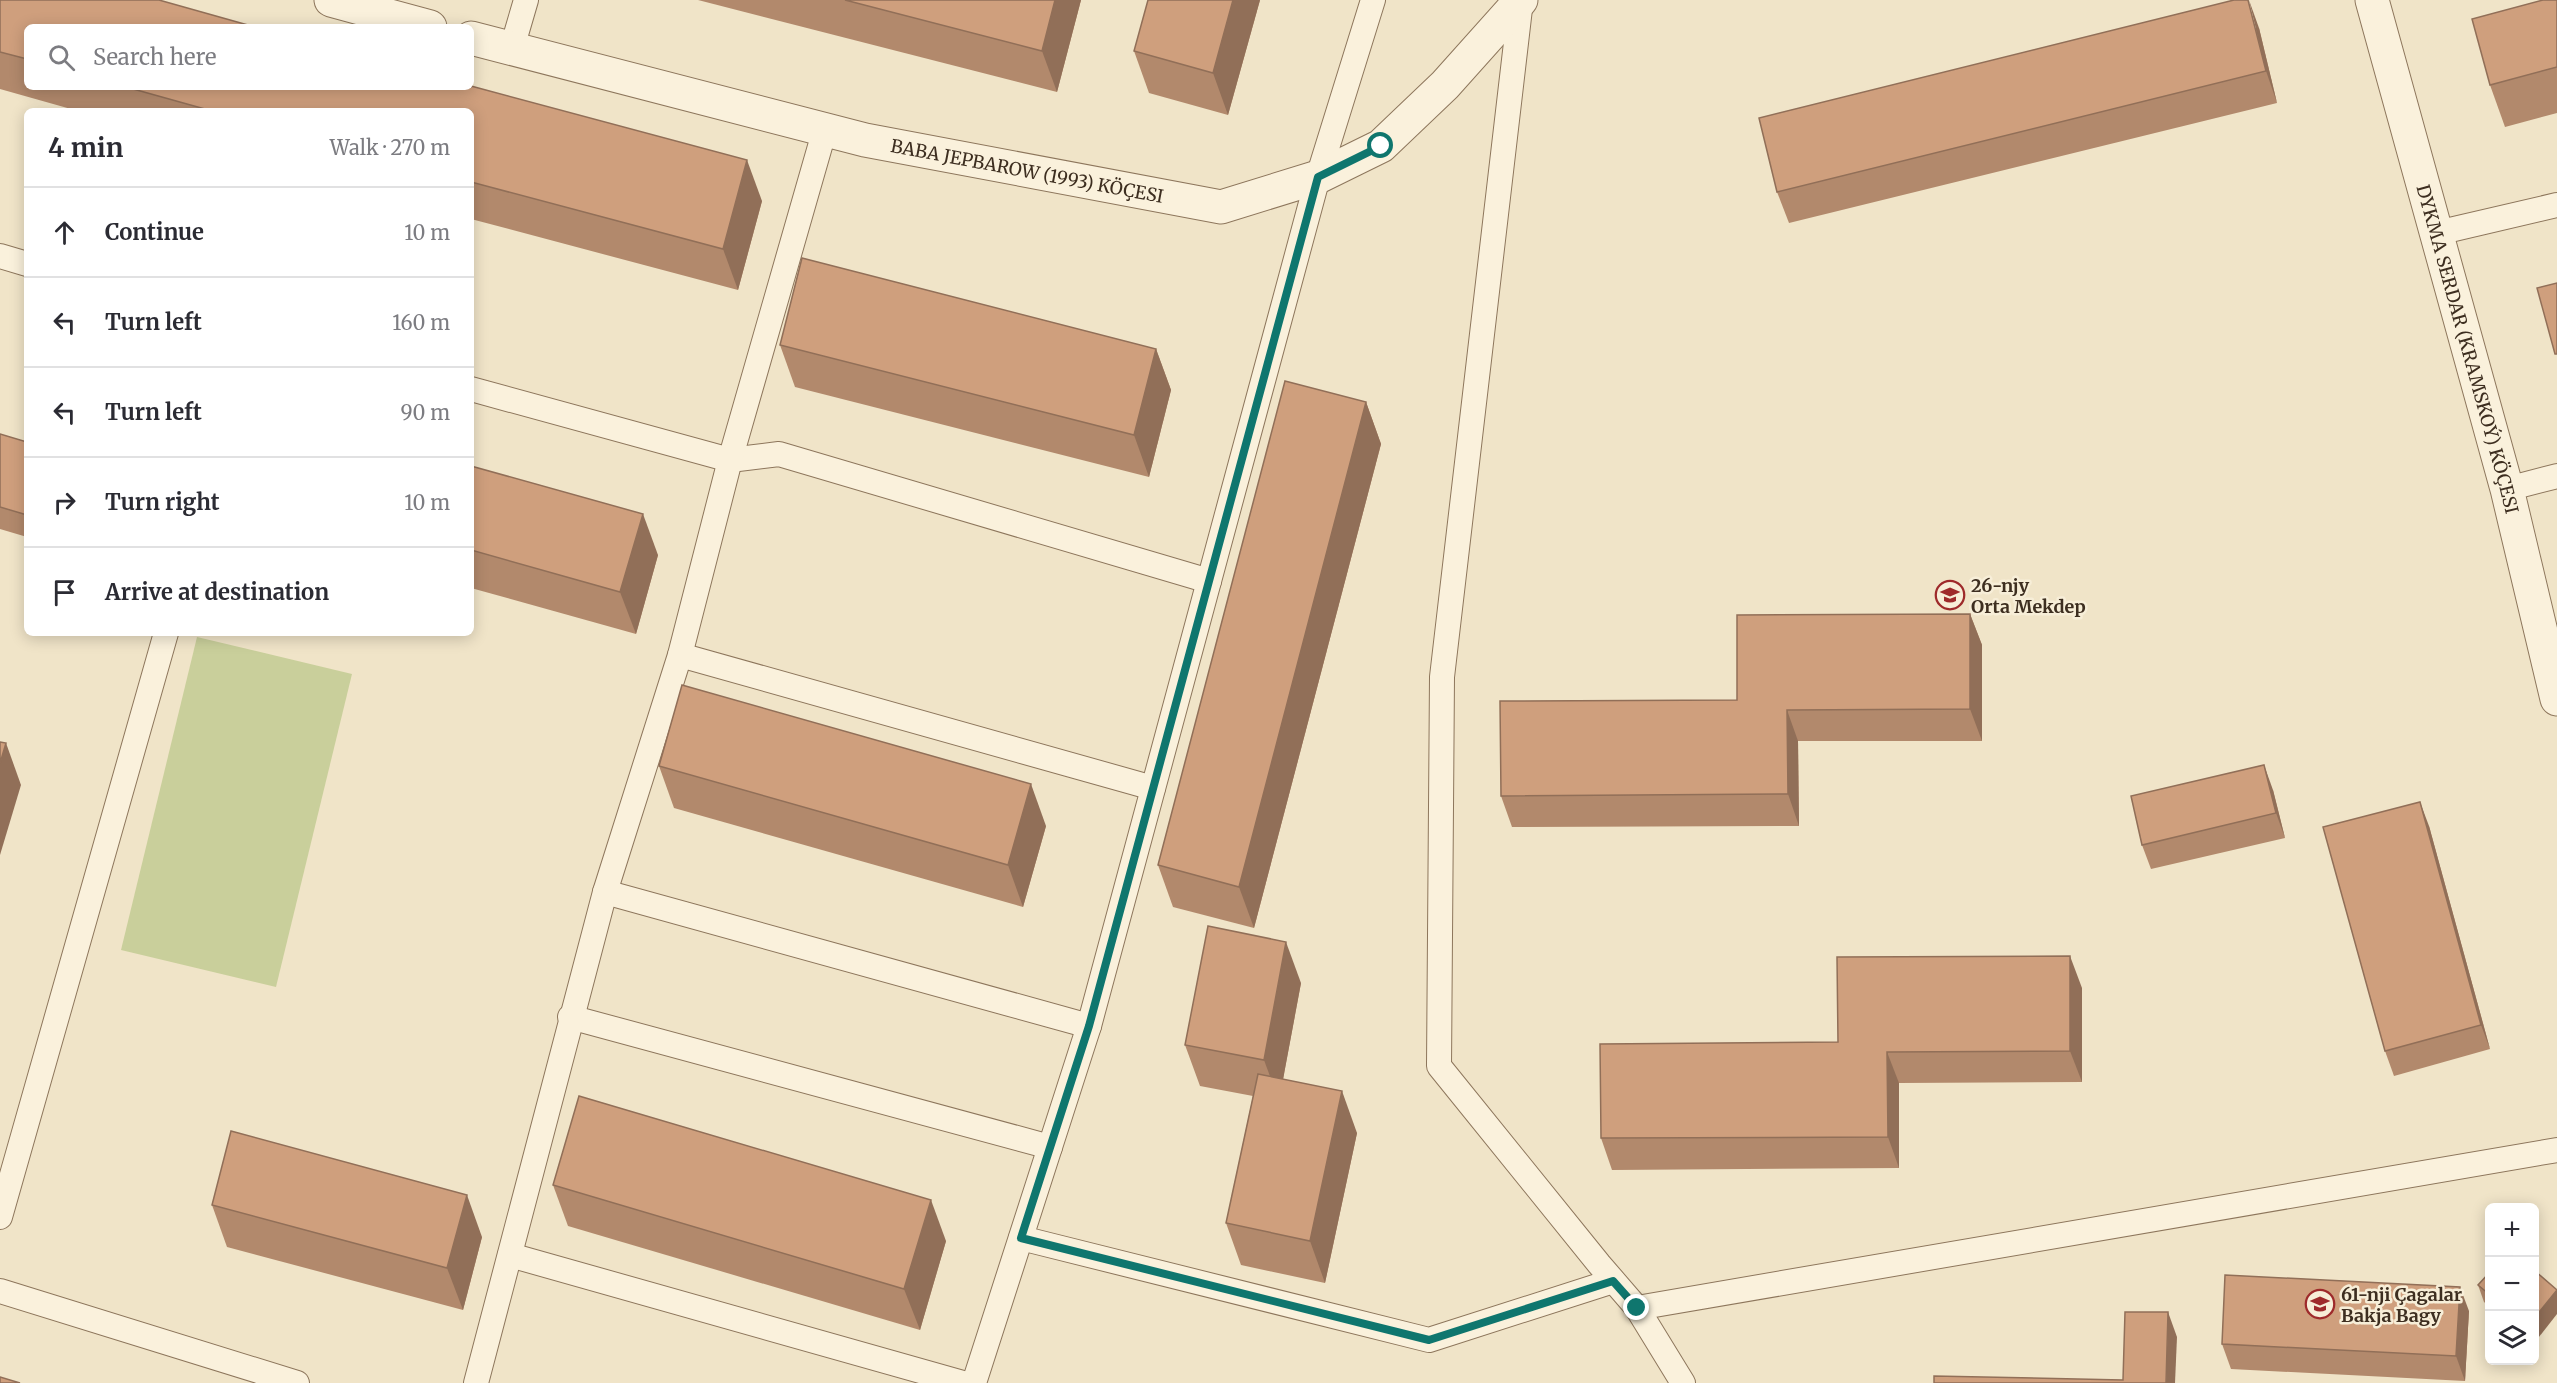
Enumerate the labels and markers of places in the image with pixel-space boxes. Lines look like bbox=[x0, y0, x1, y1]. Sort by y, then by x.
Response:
place label: 26-njy Orta Mekdep bbox=[1971, 574, 2086, 618]
school or university icon: 26-njy Orta Mekdep bbox=[1934, 579, 1966, 611]
place label: 61-nji Çagalar Bakja Bagy bbox=[2341, 1283, 2462, 1327]
school or university icon: 61-nji Çagalar Bakja Bagy bbox=[2304, 1288, 2336, 1320]

